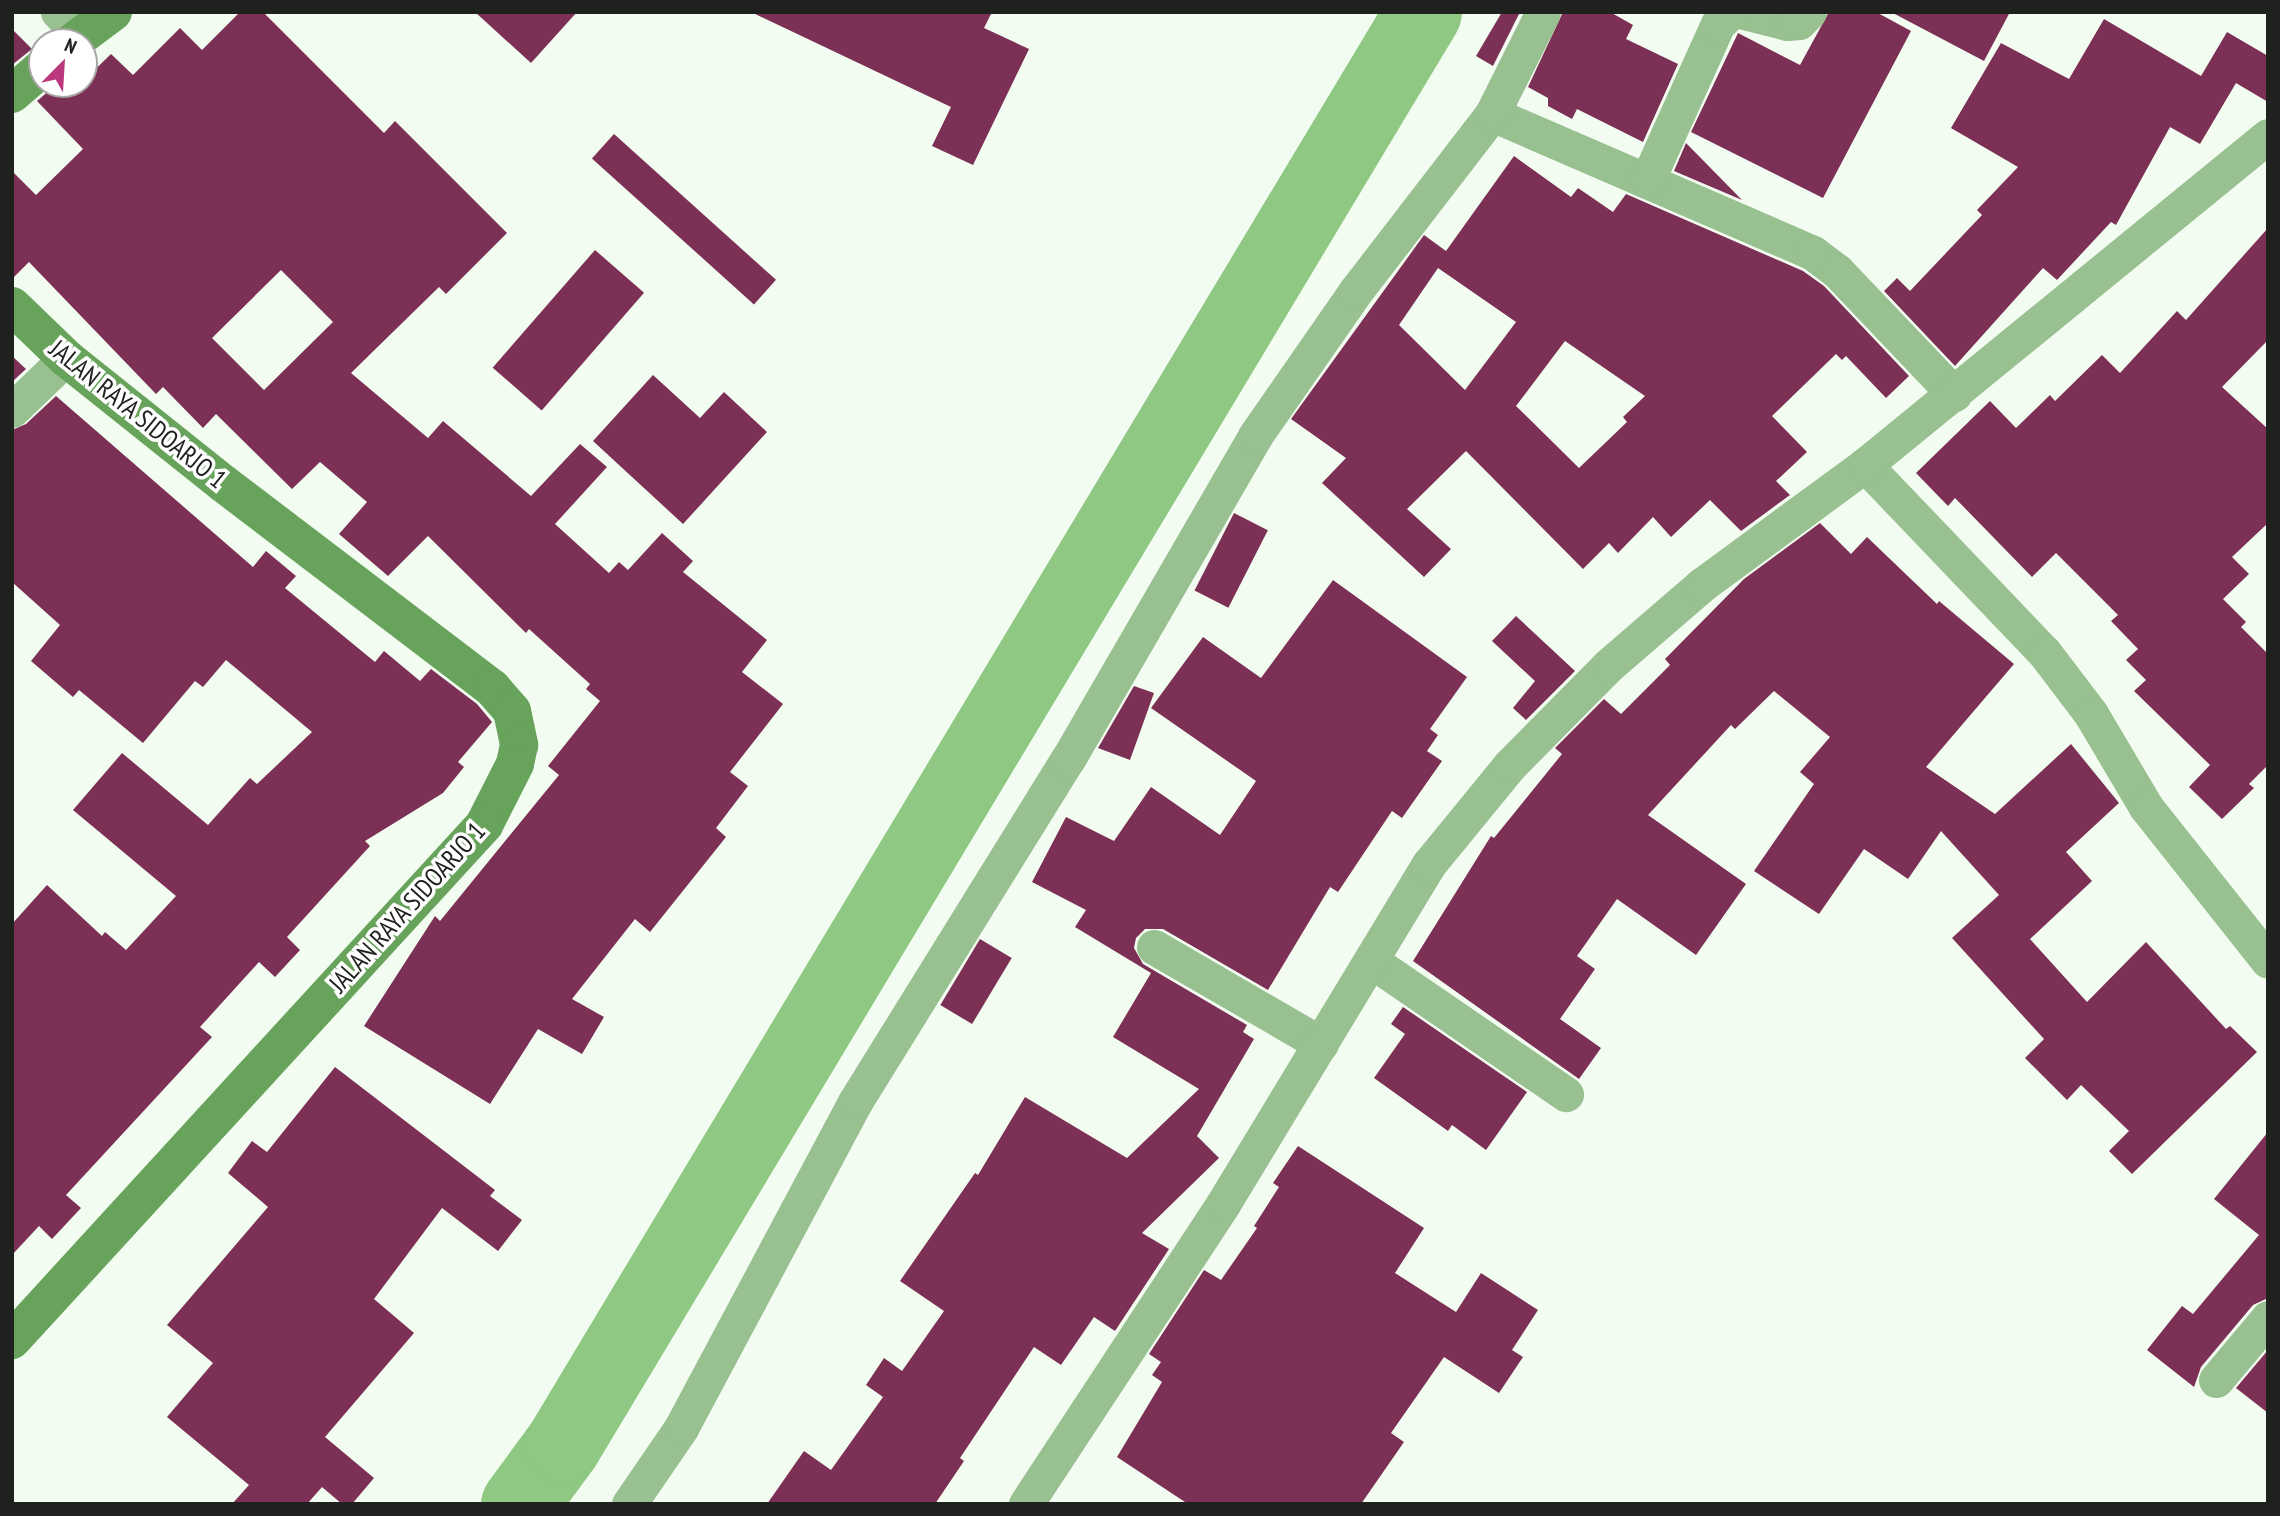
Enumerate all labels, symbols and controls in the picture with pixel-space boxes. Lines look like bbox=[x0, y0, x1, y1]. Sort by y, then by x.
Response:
north arrow bbox=[28, 28, 98, 98]
text: N bbox=[61, 33, 80, 59]
street label: JALAN RAYA SIDOARJO 1 bbox=[43, 333, 233, 495]
street label: JALAN RAYA SIDOARJO 1 bbox=[322, 815, 492, 999]

